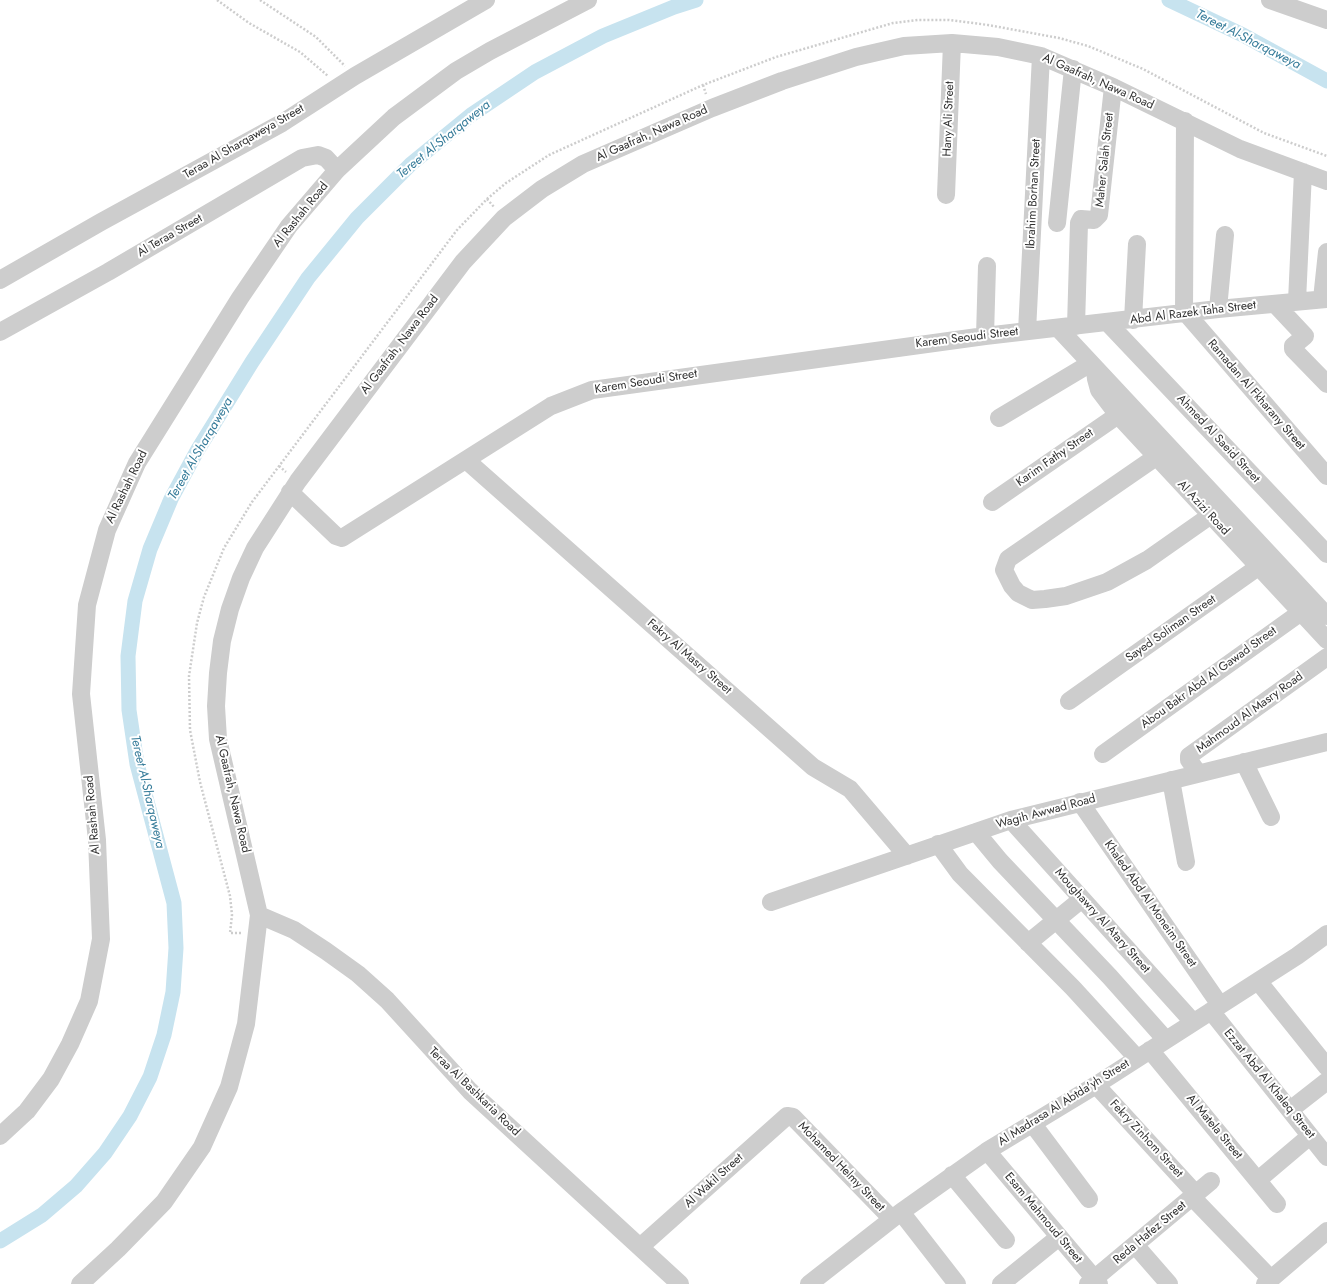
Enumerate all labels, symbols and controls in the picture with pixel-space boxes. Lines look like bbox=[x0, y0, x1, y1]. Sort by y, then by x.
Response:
water label: Tereet Al-Sharqaweya bbox=[1193, 7, 1303, 73]
street label: Al Gaafrah, Nawa Road bbox=[1040, 51, 1156, 113]
street label: Hany Ali Street bbox=[940, 81, 958, 157]
water label: Tereet Al-Sharqaweya bbox=[394, 98, 494, 182]
street label: Teraa Al Sharqaweya Street bbox=[181, 102, 307, 182]
street label: Al Gaafrah, Nawa Road bbox=[594, 103, 710, 165]
street label: Maher Salah Street bbox=[1093, 112, 1117, 208]
street label: Ibrahim Borhan Street bbox=[1024, 139, 1044, 249]
street label: Al Rashah Road bbox=[270, 180, 332, 250]
street label: Al Teraa Street bbox=[135, 212, 205, 260]
street label: Al Gaafrah, Nawa Road bbox=[358, 293, 442, 397]
street label: Abd Al Razek Taha Street bbox=[1129, 298, 1257, 328]
street label: Karem Seoudi Street bbox=[915, 325, 1019, 351]
street label: Ramadan Al Fkharany Street bbox=[1204, 337, 1308, 453]
street label: Karem Seoudi Street bbox=[594, 367, 698, 397]
street label: Ahmed Al Saeid Street bbox=[1173, 392, 1263, 486]
water label: Tereet Al-Sharqaweya bbox=[165, 395, 237, 503]
street label: Karim Fathy Street bbox=[1014, 426, 1096, 490]
street label: Al Rashah Road bbox=[103, 448, 151, 526]
street label: Al Azizi Road bbox=[1174, 478, 1232, 538]
street label: Sayed Soliman Street bbox=[1123, 593, 1219, 665]
street label: Fekry Al Masry Street bbox=[644, 616, 734, 698]
street label: Abou Bakr Abd Al Gawad Street bbox=[1138, 624, 1280, 732]
street label: Mahmoud Al Masry Road bbox=[1194, 669, 1306, 757]
water label: Tereet Al-Sharqaweya bbox=[126, 734, 168, 850]
street label: Al Gaafrah, Nawa Road bbox=[211, 734, 253, 854]
street label: Al Rashah Road bbox=[82, 775, 104, 855]
street label: Wagih Awwad Road bbox=[995, 792, 1097, 832]
street label: Khaled Abd Al Moneim Street bbox=[1101, 838, 1199, 970]
street label: Moughawry Al Atary Street bbox=[1051, 866, 1153, 976]
street label: Ezzat Abd Al Khaleq Street bbox=[1220, 1026, 1318, 1142]
street label: Teraa Al Bashkaria Road bbox=[425, 1045, 523, 1139]
street label: Al Madrasa Al Abtda'yh Street bbox=[996, 1057, 1132, 1149]
street label: Al Matela Street bbox=[1183, 1092, 1245, 1162]
street label: Fekry Zinhom Street bbox=[1106, 1097, 1186, 1181]
street label: Mohamed Helmy Street bbox=[795, 1119, 887, 1215]
street label: Al Wakil Street bbox=[682, 1151, 746, 1211]
street label: Esam Mahmoud Street bbox=[1001, 1170, 1085, 1266]
street label: Reda Hafez Street bbox=[1111, 1198, 1189, 1268]

